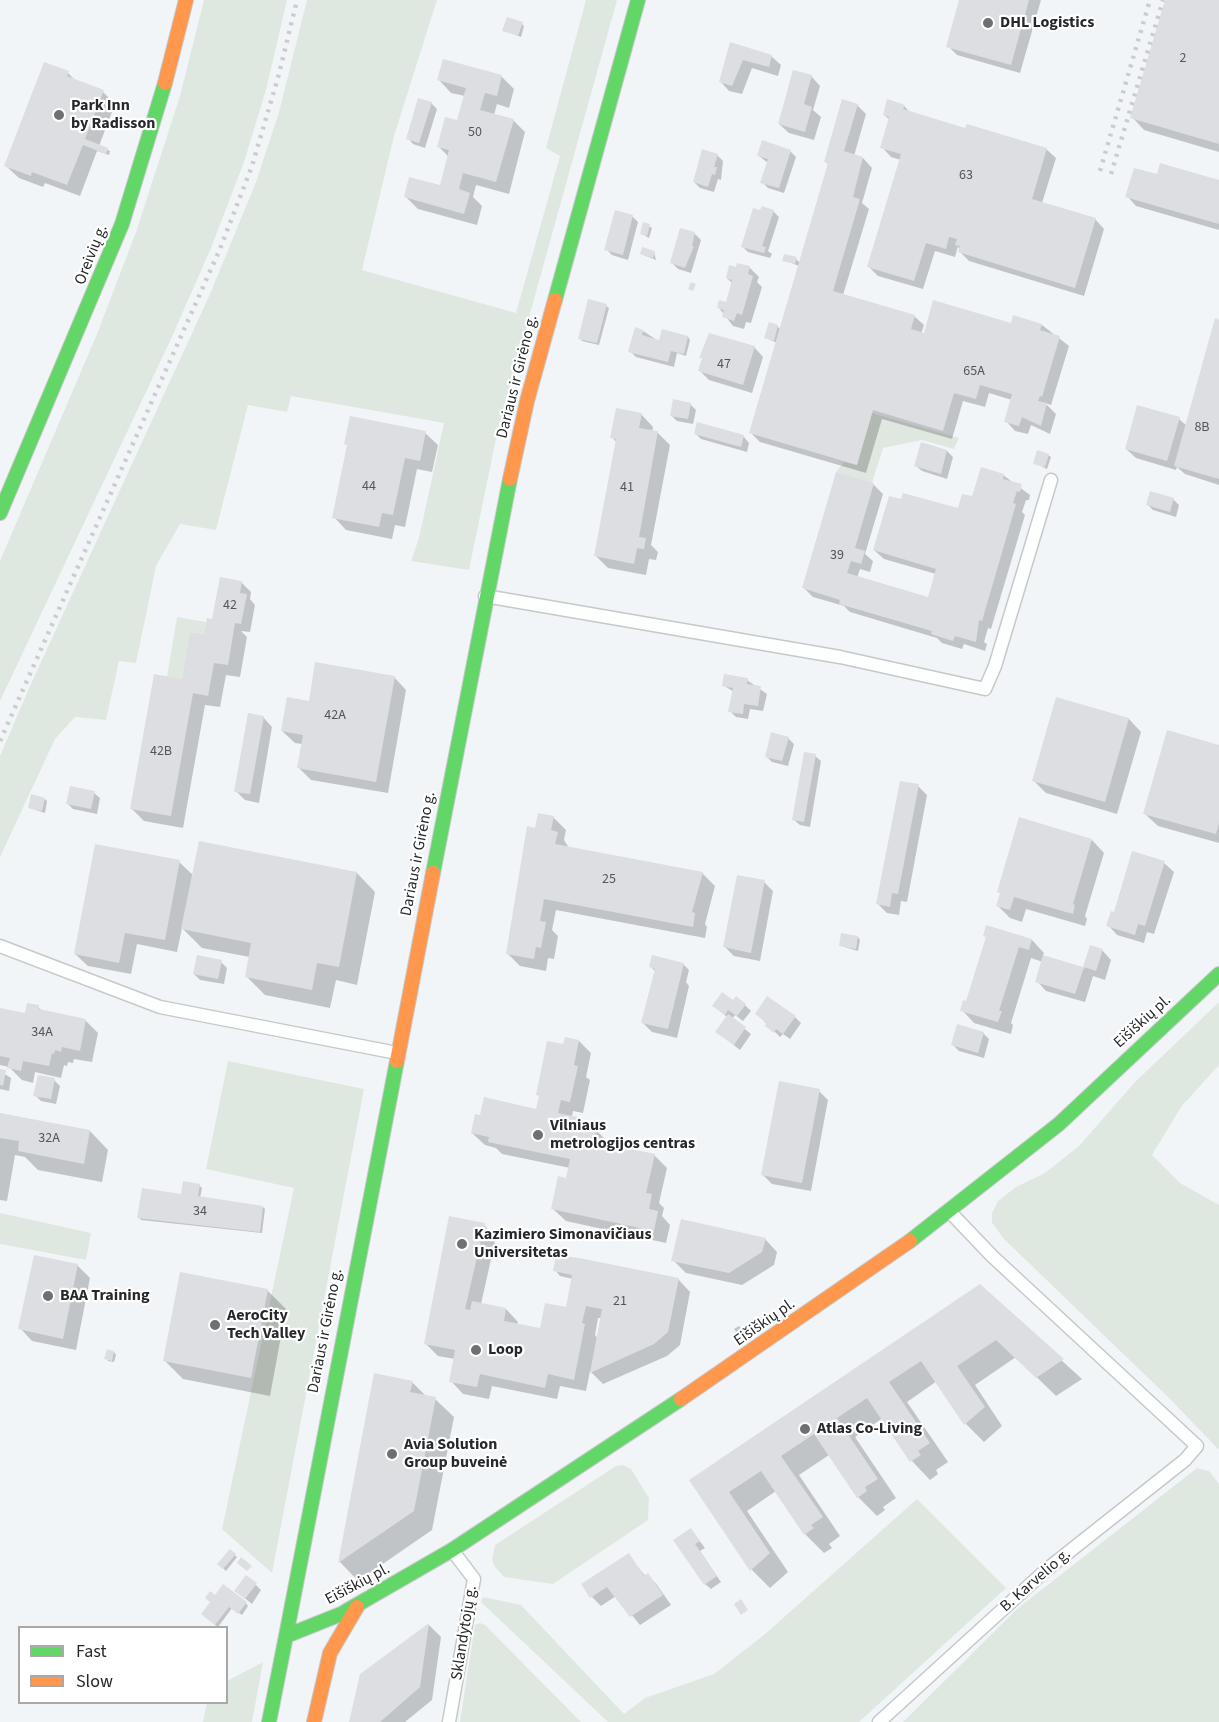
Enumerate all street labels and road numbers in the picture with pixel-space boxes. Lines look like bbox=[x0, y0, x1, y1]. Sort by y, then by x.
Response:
street label: Oreivių g. bbox=[71, 222, 113, 288]
street label: Dariaus ir Girėno g. bbox=[493, 313, 543, 441]
street label: Dariaus ir Girėno g. bbox=[398, 790, 440, 918]
street label: Eišiškių pl. bbox=[1110, 991, 1176, 1053]
street label: Dariaus ir Girėno g. bbox=[305, 1267, 347, 1395]
street label: Eišiškių pl. bbox=[731, 1295, 799, 1351]
street label: B. Karvelio g. bbox=[997, 1545, 1075, 1617]
street label: Eišiškių pl. bbox=[322, 1560, 394, 1610]
street label: Sklandytojų g. bbox=[448, 1584, 482, 1682]

